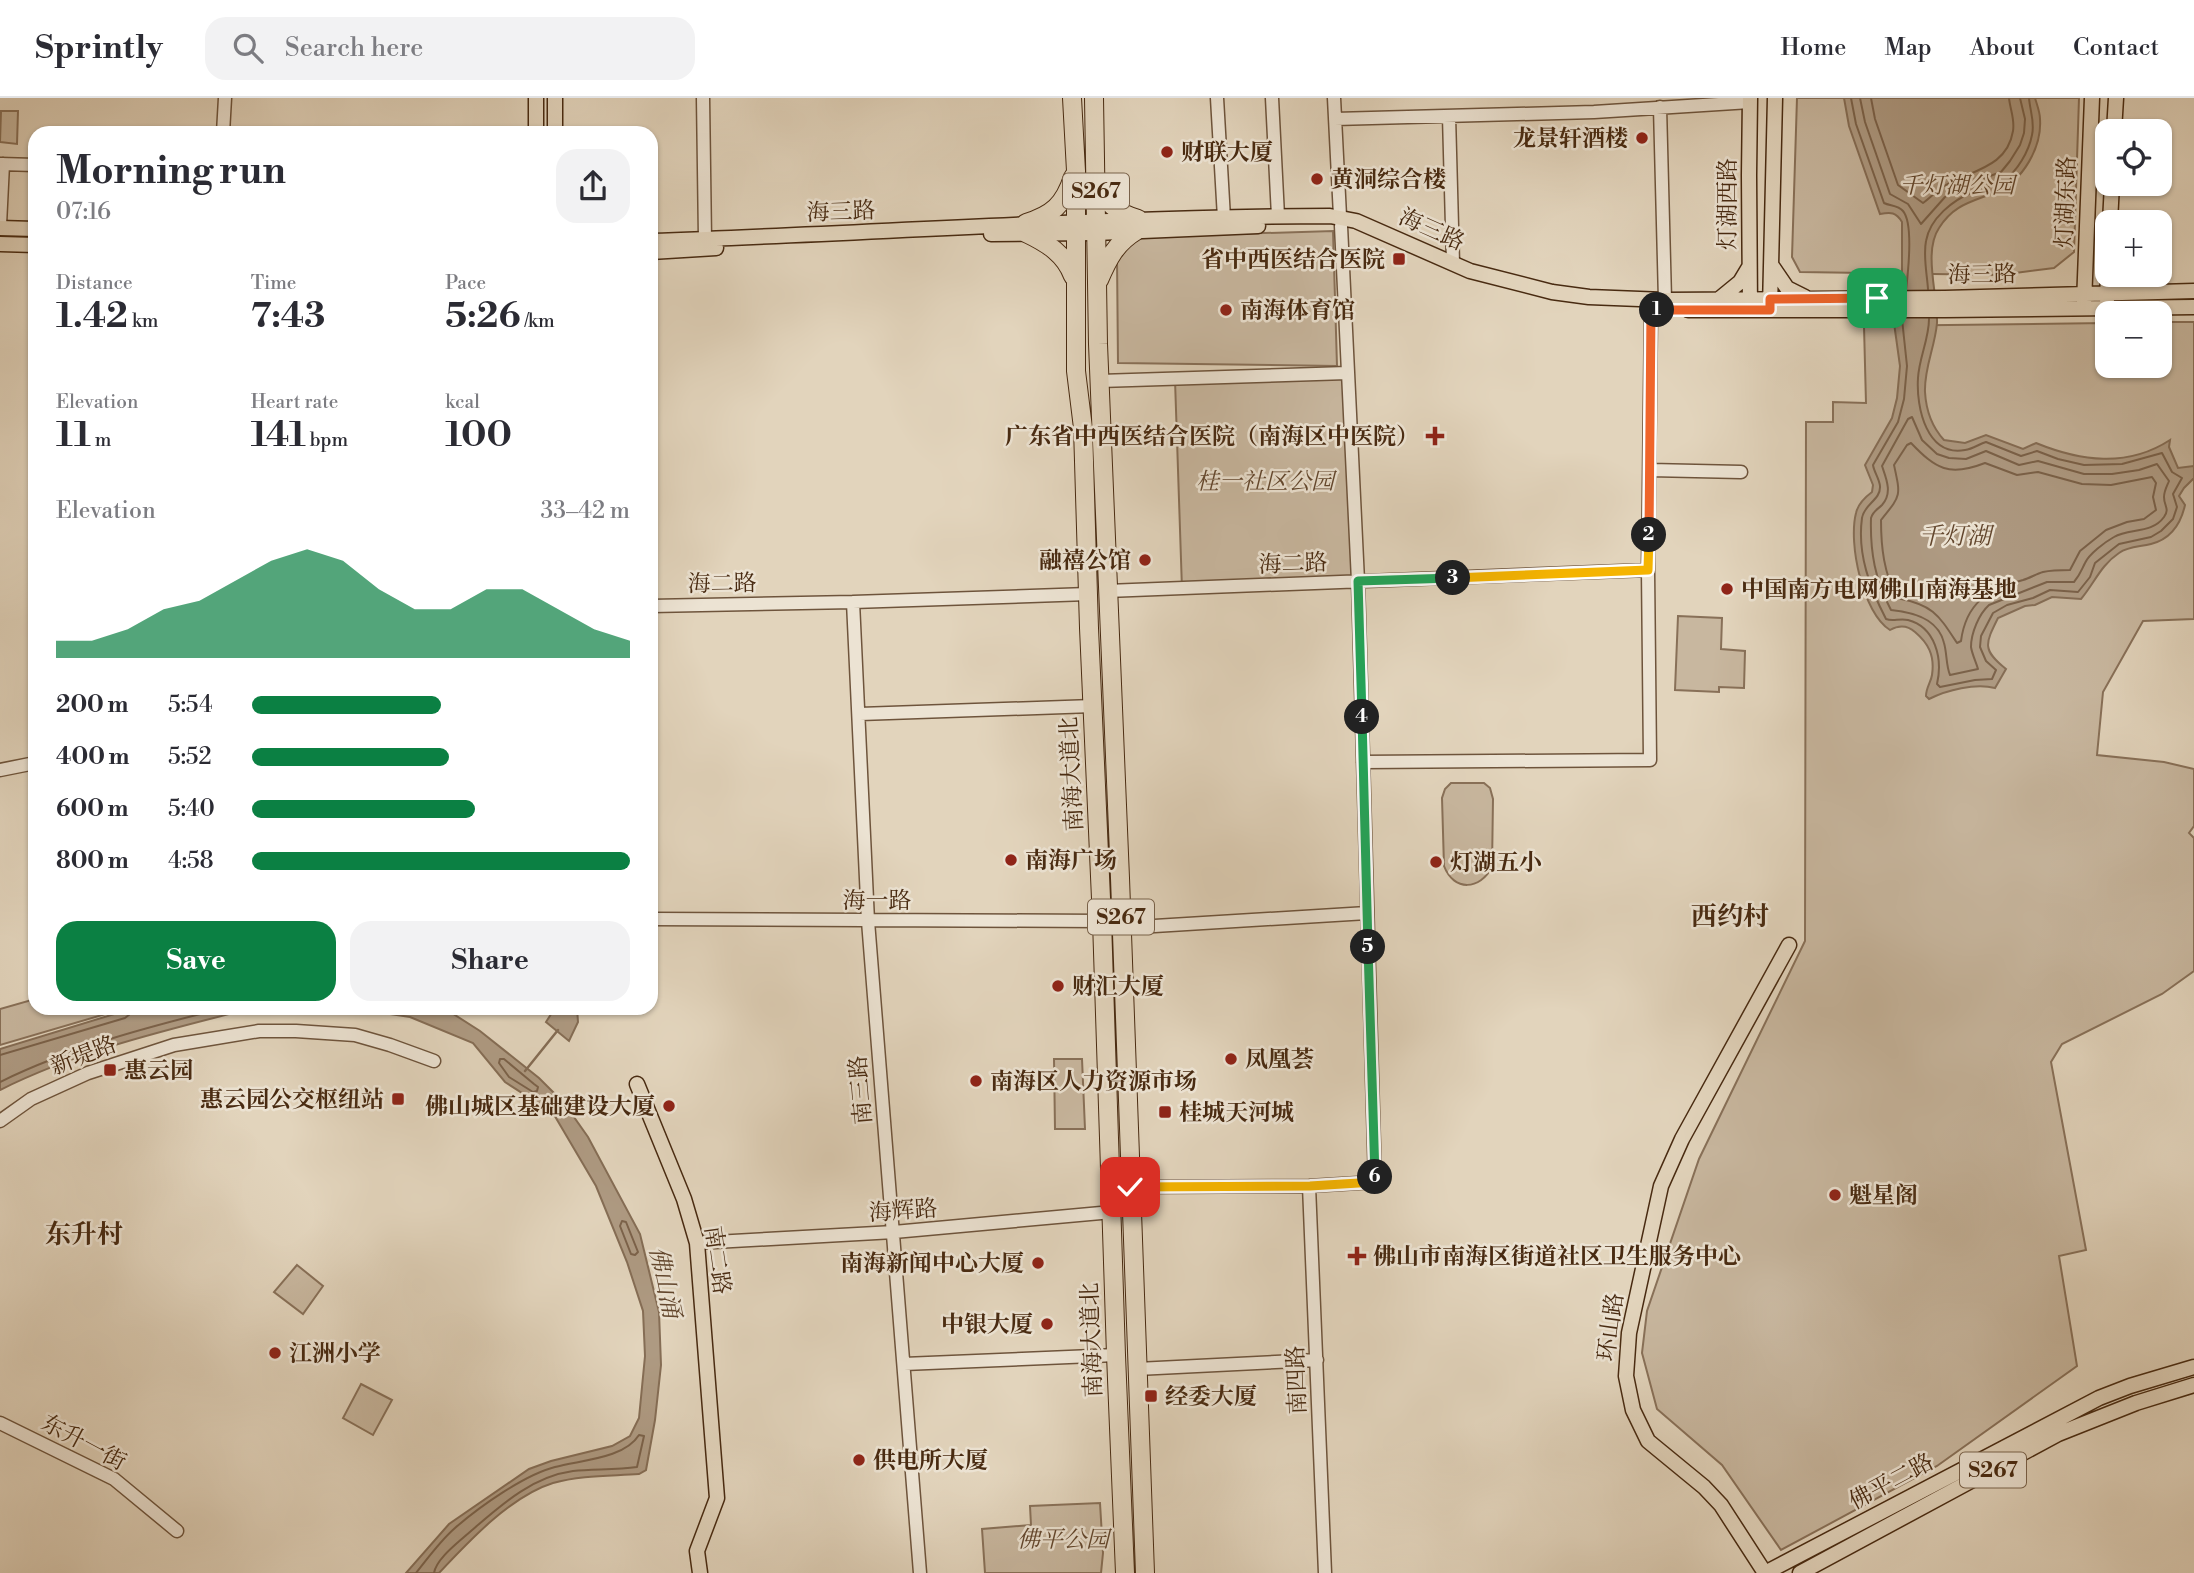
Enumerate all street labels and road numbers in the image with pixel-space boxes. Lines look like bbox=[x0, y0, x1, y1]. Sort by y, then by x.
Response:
street label: 灯湖东路 bbox=[2050, 156, 2082, 248]
street label: 灯湖西路 bbox=[1714, 158, 1742, 250]
road number: S267 bbox=[1063, 174, 1129, 208]
street label: 海三路 bbox=[806, 197, 876, 227]
street label: 海三路 bbox=[1394, 203, 1469, 257]
street label: 海三路 bbox=[1947, 260, 2017, 290]
street label: 海二路 bbox=[1258, 549, 1328, 579]
street label: 海二路 bbox=[687, 569, 757, 599]
street label: 南海大道北 bbox=[1055, 716, 1089, 832]
street label: 海一路 bbox=[843, 887, 912, 915]
road number: S267 bbox=[1088, 900, 1154, 934]
street label: 新堤路 bbox=[46, 1030, 121, 1081]
street label: 南三路 bbox=[844, 1054, 878, 1126]
street label: 海辉路 bbox=[868, 1195, 938, 1227]
street label: 南二路 bbox=[698, 1224, 736, 1296]
street label: 南海大道北 bbox=[1076, 1282, 1108, 1398]
street label: 环山路 bbox=[1592, 1291, 1630, 1363]
street label: 南四路 bbox=[1282, 1345, 1312, 1415]
street label: 东升一街 bbox=[36, 1409, 131, 1477]
street label: 佛平二路 bbox=[1844, 1448, 1939, 1516]
road number: S267 bbox=[1960, 1452, 2026, 1488]

